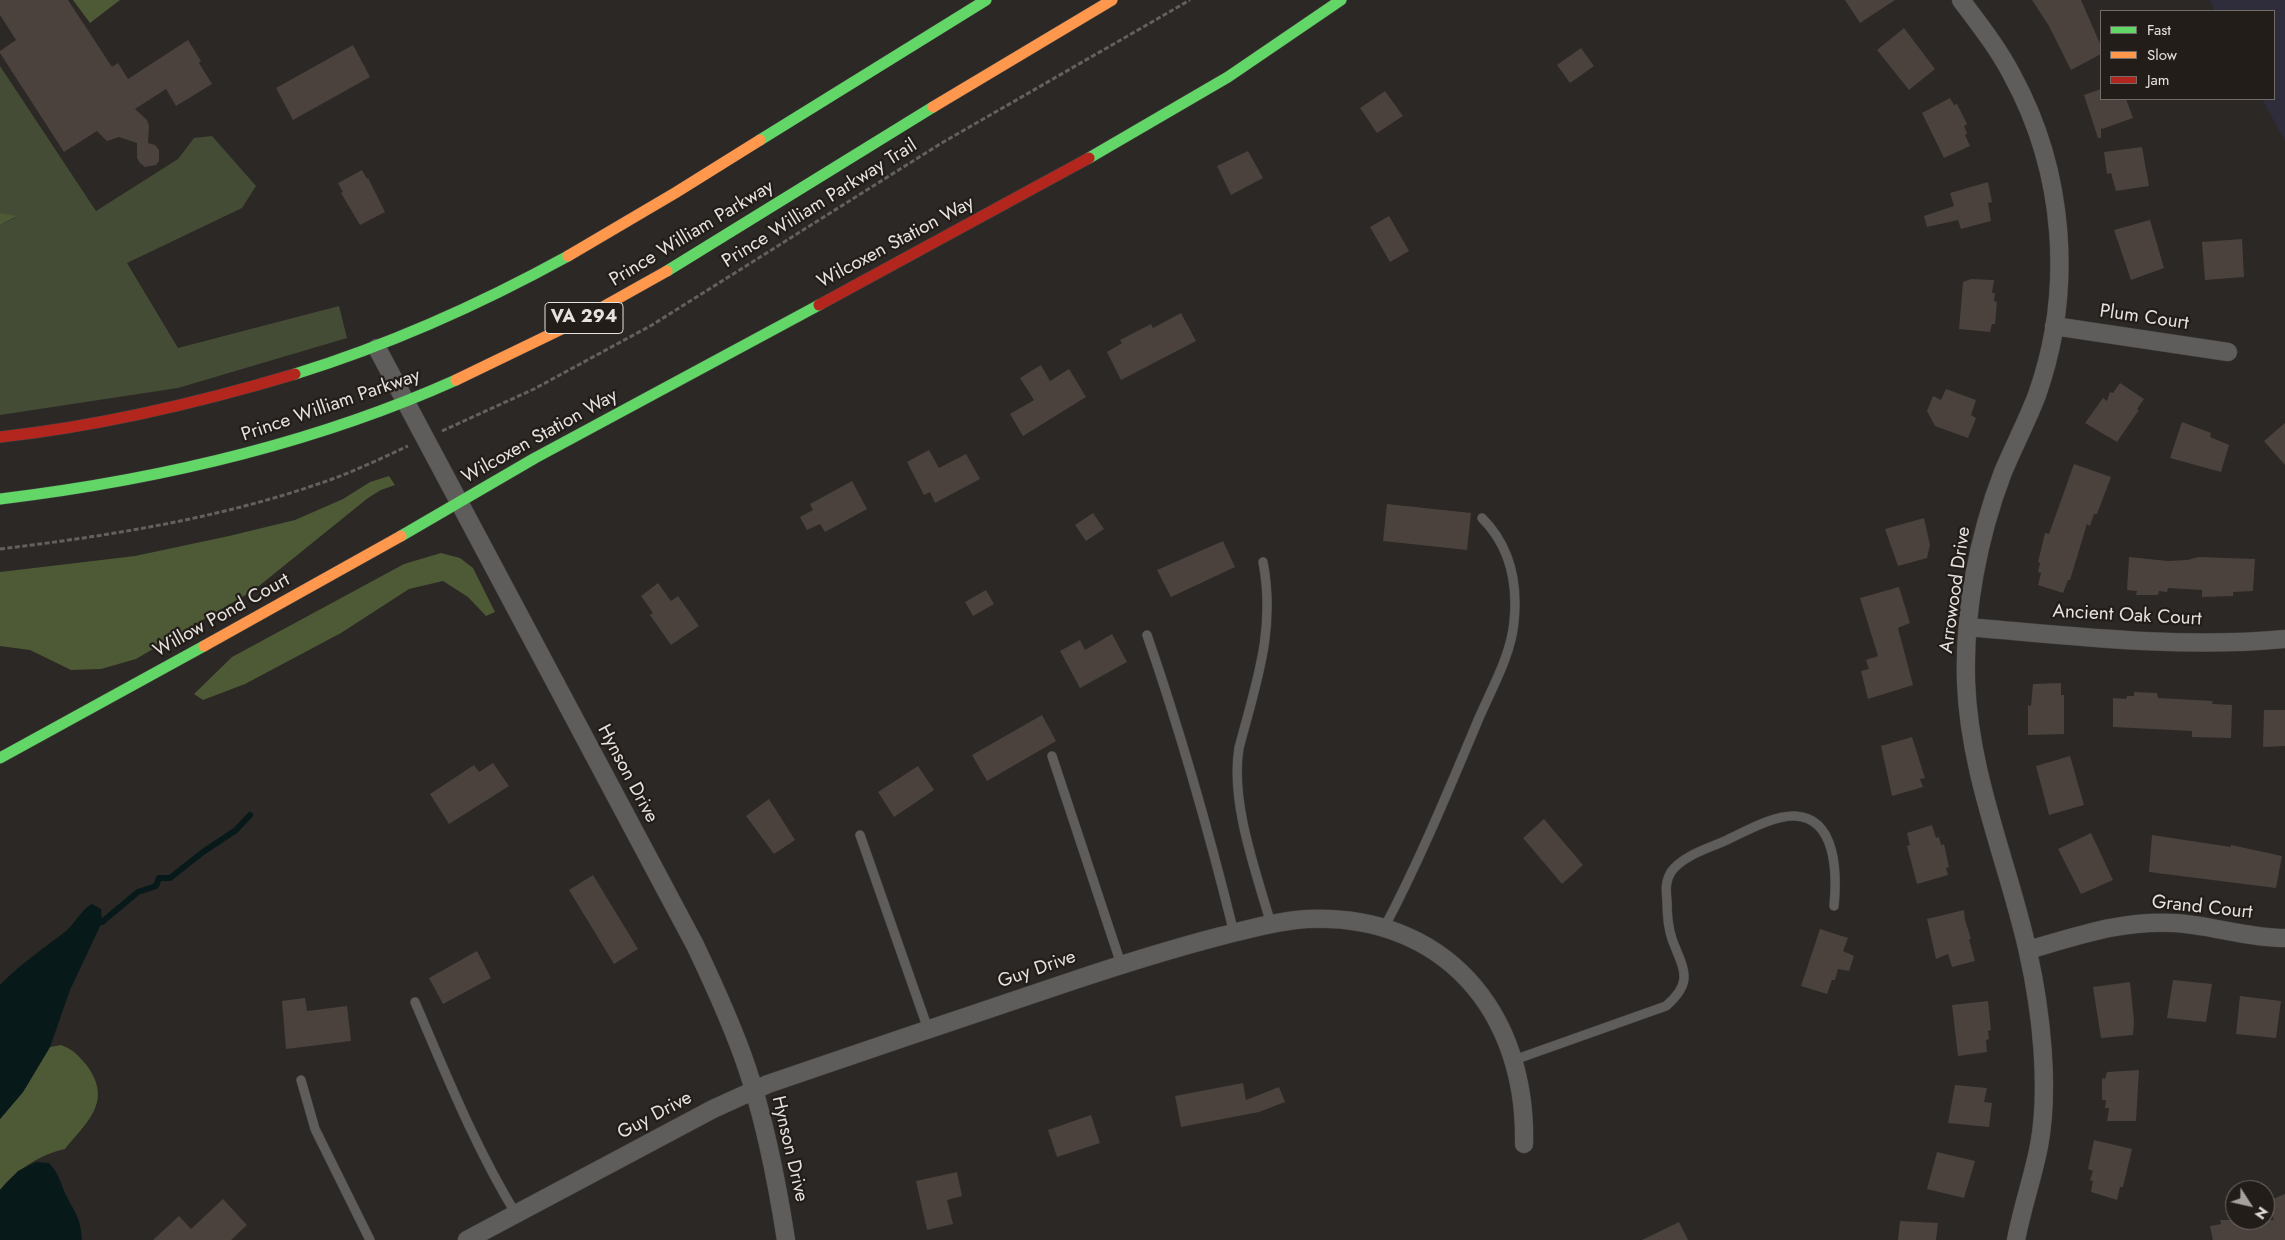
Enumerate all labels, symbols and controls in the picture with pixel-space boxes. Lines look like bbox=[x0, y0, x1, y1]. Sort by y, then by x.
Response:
legend bbox=[2100, 10, 2275, 100]
text: Fast bbox=[2147, 19, 2171, 41]
text: Slow bbox=[2147, 44, 2177, 66]
text: Jam bbox=[2147, 69, 2170, 91]
street label: Prince William Parkway Trail bbox=[718, 135, 922, 273]
street label: Prince William Parkway bbox=[606, 176, 778, 292]
street label: Wilcoxen Station Way bbox=[814, 192, 978, 294]
street label: Plum Court bbox=[2098, 300, 2190, 336]
road number: VA 294 bbox=[545, 302, 623, 334]
street label: Prince William Parkway bbox=[239, 365, 423, 447]
street label: Wilcoxen Station Way bbox=[458, 385, 622, 489]
street label: Arrowood Drive bbox=[1936, 525, 1976, 655]
street label: Willow Pond Court bbox=[150, 569, 294, 663]
street label: Ancient Oak Court bbox=[2052, 601, 2202, 631]
street label: Hynson Drive bbox=[592, 721, 662, 827]
street label: Grand Court bbox=[2150, 891, 2254, 925]
street label: Guy Drive bbox=[995, 946, 1079, 994]
street label: Guy Drive bbox=[614, 1087, 696, 1145]
street label: Hynson Drive bbox=[766, 1094, 812, 1204]
north arrow bbox=[2225, 1180, 2275, 1230]
text: N bbox=[2250, 1203, 2273, 1223]

